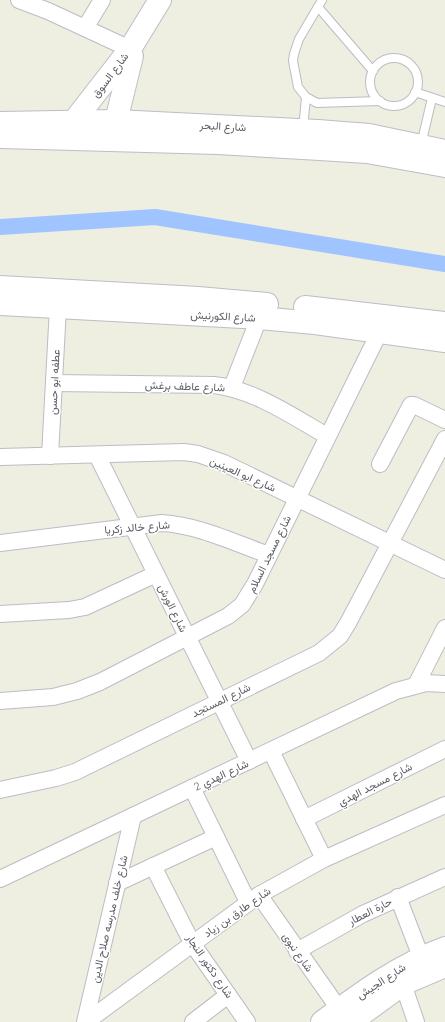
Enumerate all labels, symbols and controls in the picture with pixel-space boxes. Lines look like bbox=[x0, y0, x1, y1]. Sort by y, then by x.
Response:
street label: شارع السوق bbox=[89, 50, 132, 101]
street label: شارع البحر bbox=[198, 118, 247, 135]
street label: شارع الكورنيش bbox=[190, 307, 256, 326]
street label: عطفه ابو حسن bbox=[45, 349, 63, 415]
street label: شارع عاطف برغش bbox=[145, 378, 226, 395]
street label: شارع ابو العينين bbox=[207, 453, 278, 496]
street label: شارع مسجد السلام bbox=[244, 513, 295, 596]
street label: شارع خالد زكريا bbox=[104, 517, 171, 538]
street label: شارع الورش bbox=[154, 582, 191, 635]
street label: شارع المستجد bbox=[189, 680, 253, 721]
street label: شارع الهدي 2 bbox=[191, 756, 252, 797]
street label: شارع مسجد الهدي bbox=[336, 759, 416, 811]
street label: شارع خلف مدرسه صلاح الدين bbox=[87, 853, 132, 984]
street label: شارع طارق بن زياد bbox=[201, 883, 274, 941]
street label: حارة العطار bbox=[345, 894, 394, 928]
street label: شارع دكتور النجار bbox=[182, 930, 237, 1002]
street label: شارع نبوى bbox=[279, 930, 317, 975]
street label: شارع الجيش bbox=[354, 960, 409, 1003]

